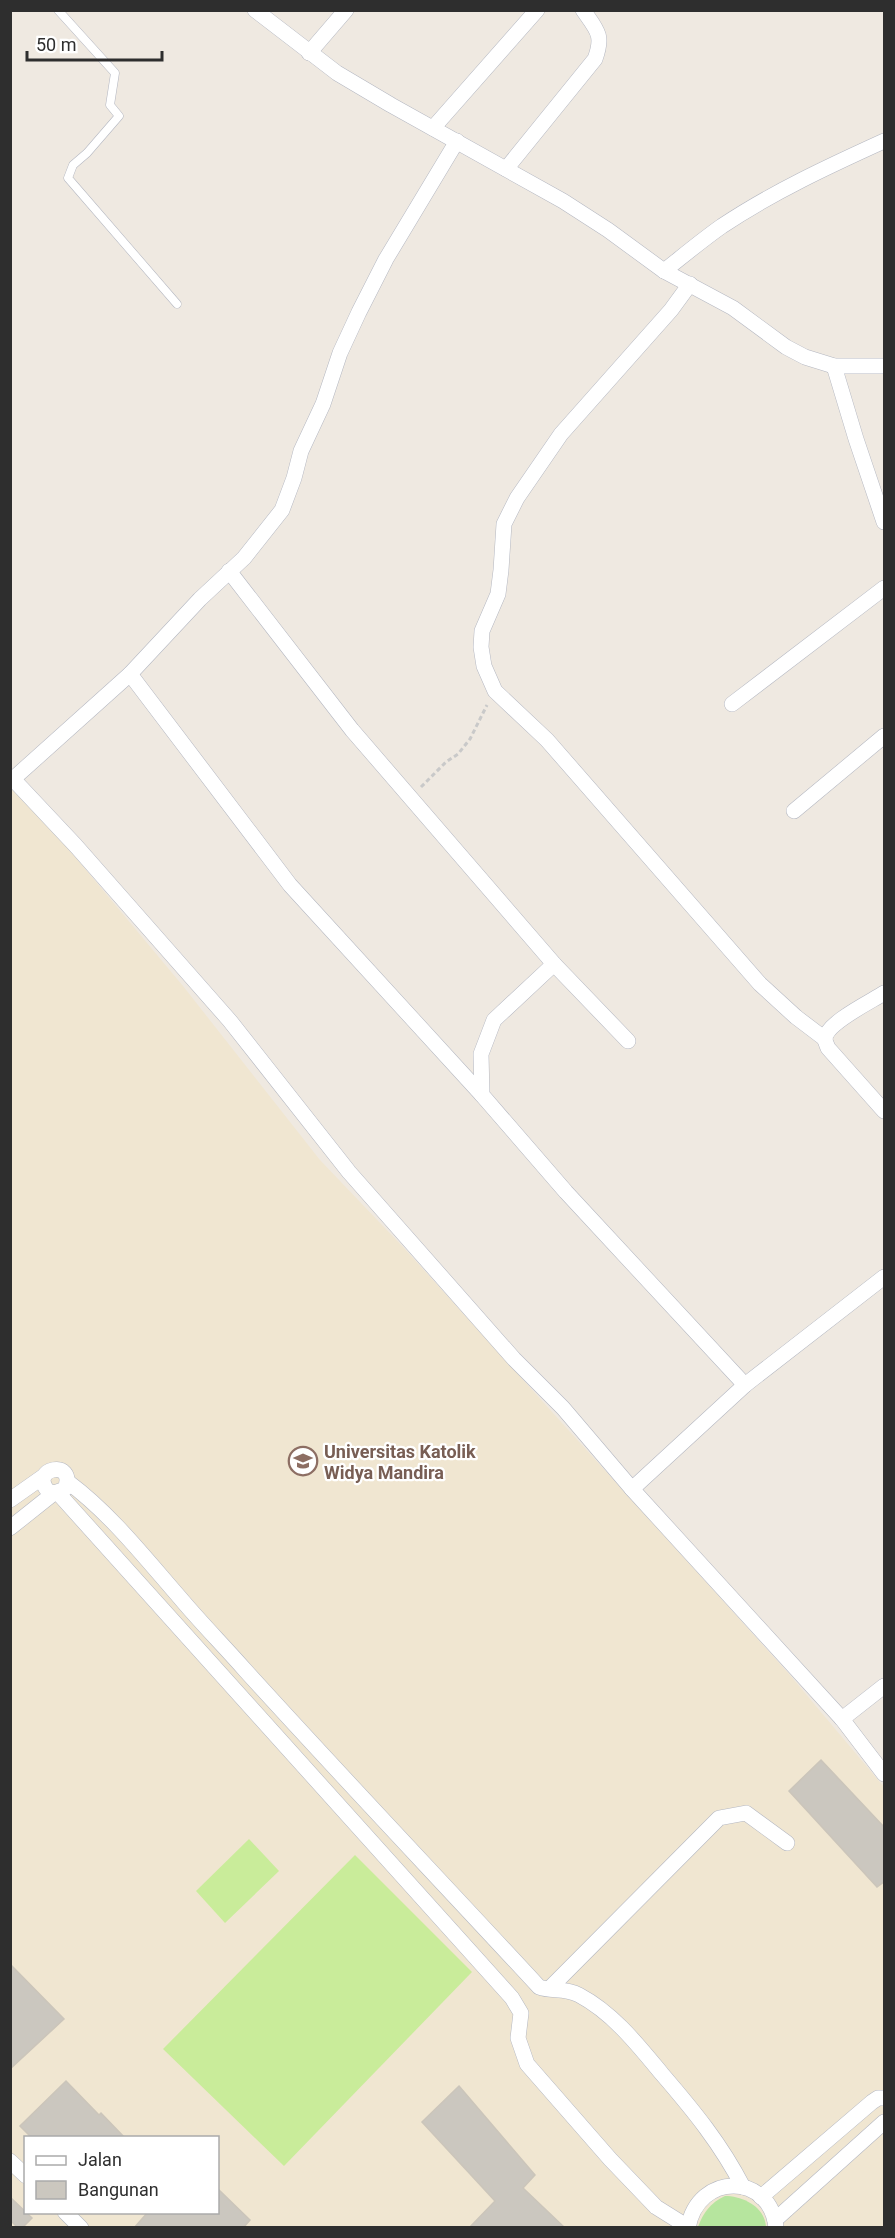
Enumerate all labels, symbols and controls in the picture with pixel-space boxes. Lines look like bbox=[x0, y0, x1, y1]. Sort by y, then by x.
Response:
scale bar bbox=[27, 24, 162, 62]
text: 50 m bbox=[36, 34, 76, 55]
place label: Universitas Katolik Widya Mandira bbox=[324, 1441, 476, 1483]
school or university icon: Universitas Katolik Widya Mandira bbox=[287, 1445, 319, 1477]
legend bbox=[24, 2136, 219, 2214]
text: Jalan bbox=[78, 2149, 122, 2170]
text: Bangunan bbox=[78, 2179, 159, 2200]

